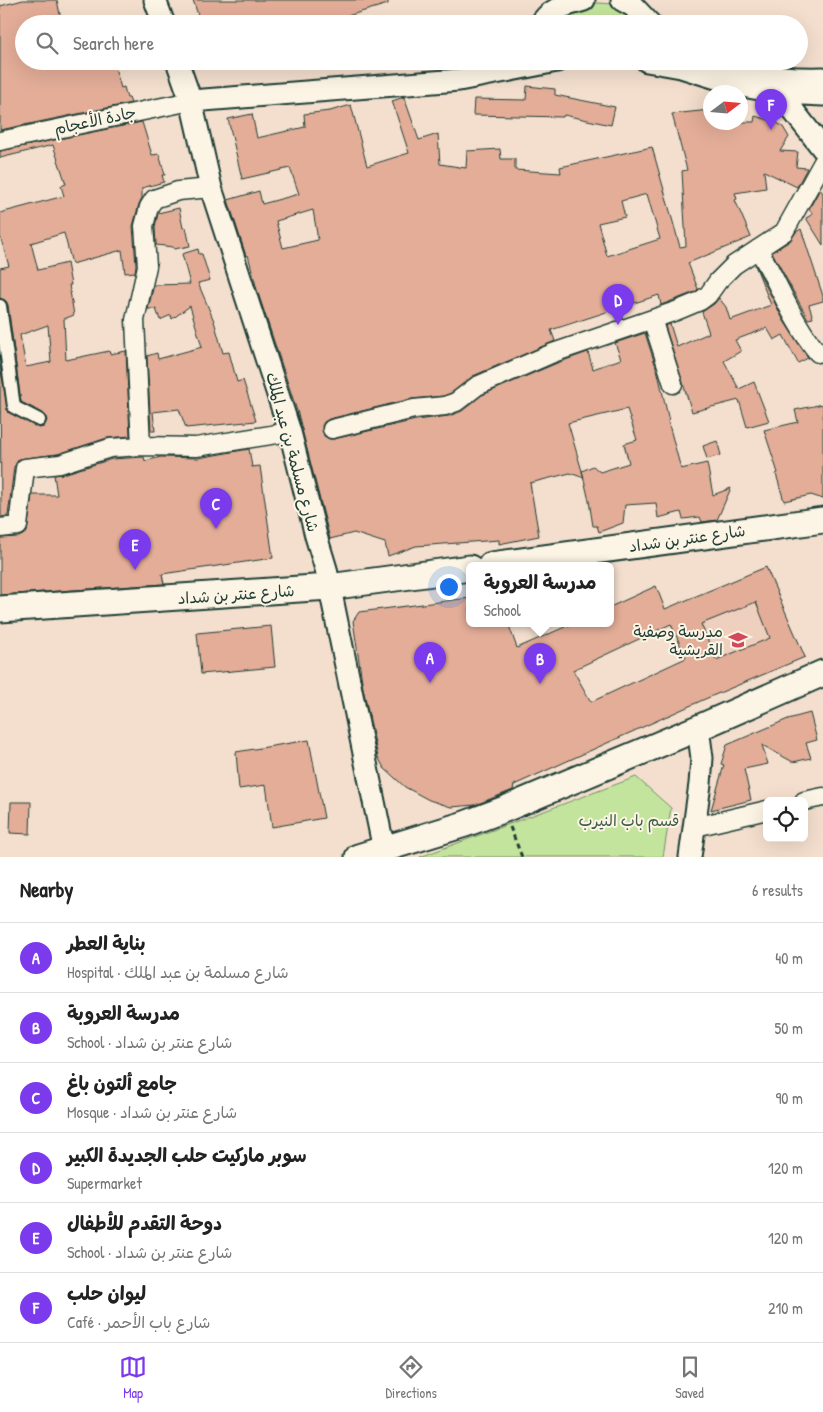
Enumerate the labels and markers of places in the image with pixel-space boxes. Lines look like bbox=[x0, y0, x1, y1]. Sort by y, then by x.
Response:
pin: F bbox=[755, 89, 787, 130]
pin: D bbox=[602, 284, 634, 325]
pin: C bbox=[200, 488, 232, 529]
pin: E bbox=[119, 529, 151, 570]
place label: مدرسة وصفية القريشية bbox=[634, 620, 723, 660]
school or university icon: مدرسة وصفية القريشية bbox=[727, 629, 749, 651]
pin: A bbox=[414, 642, 446, 683]
pin: B bbox=[524, 643, 556, 684]

